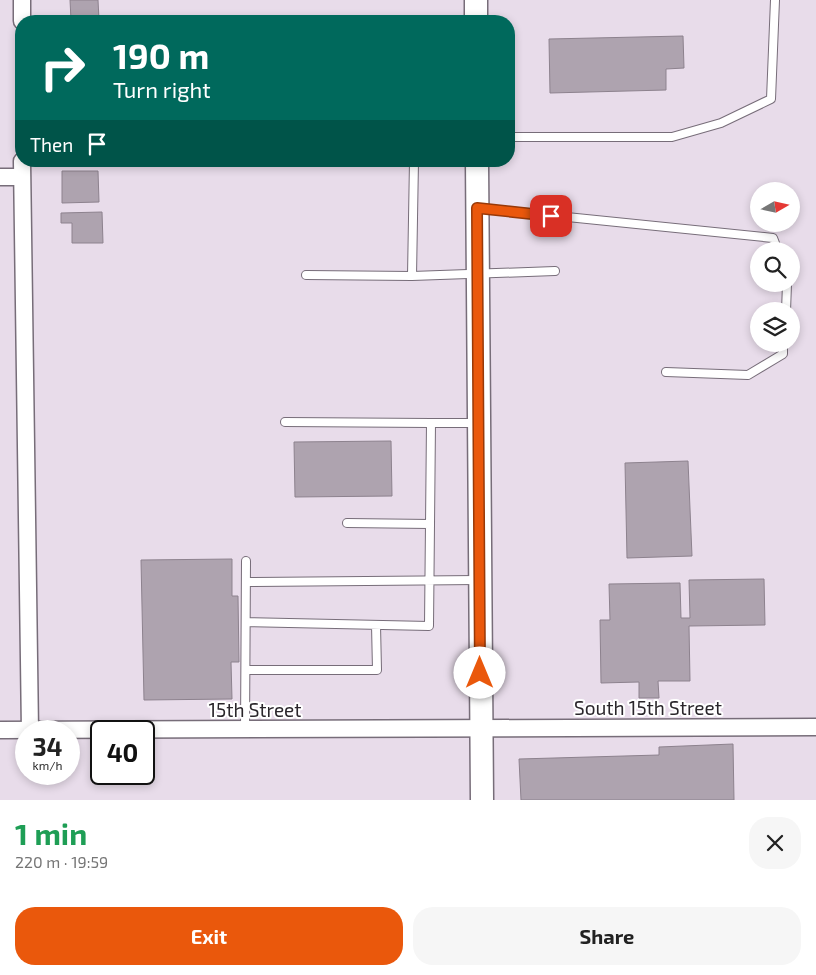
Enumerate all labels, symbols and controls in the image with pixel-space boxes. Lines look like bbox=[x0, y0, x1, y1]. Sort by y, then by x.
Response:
text: 190 m bbox=[113, 34, 209, 76]
icon: right bbox=[30, 35, 95, 100]
text: Turn right bbox=[113, 76, 211, 102]
icon: arrive bbox=[83, 130, 111, 158]
text: Then bbox=[30, 133, 73, 156]
north arrow bbox=[750, 182, 800, 232]
map controls bbox=[750, 182, 800, 352]
pin bbox=[530, 195, 572, 237]
icon: arrive bbox=[537, 202, 565, 230]
button: search bbox=[750, 242, 800, 292]
button: layers bbox=[750, 302, 800, 352]
position arrow bbox=[453, 646, 505, 698]
street label: South 15th Street bbox=[574, 696, 722, 719]
street label: 15th Street bbox=[208, 698, 302, 721]
speed limit sign: 40 bbox=[90, 720, 155, 785]
text: 34 bbox=[32, 731, 63, 761]
text: km/h bbox=[33, 758, 62, 772]
text: 1 min bbox=[15, 815, 87, 851]
button: close bbox=[749, 817, 801, 869]
text: 220 m · 19:59 bbox=[15, 852, 108, 871]
button: Exit bbox=[15, 907, 403, 965]
button: Share bbox=[413, 907, 801, 965]

